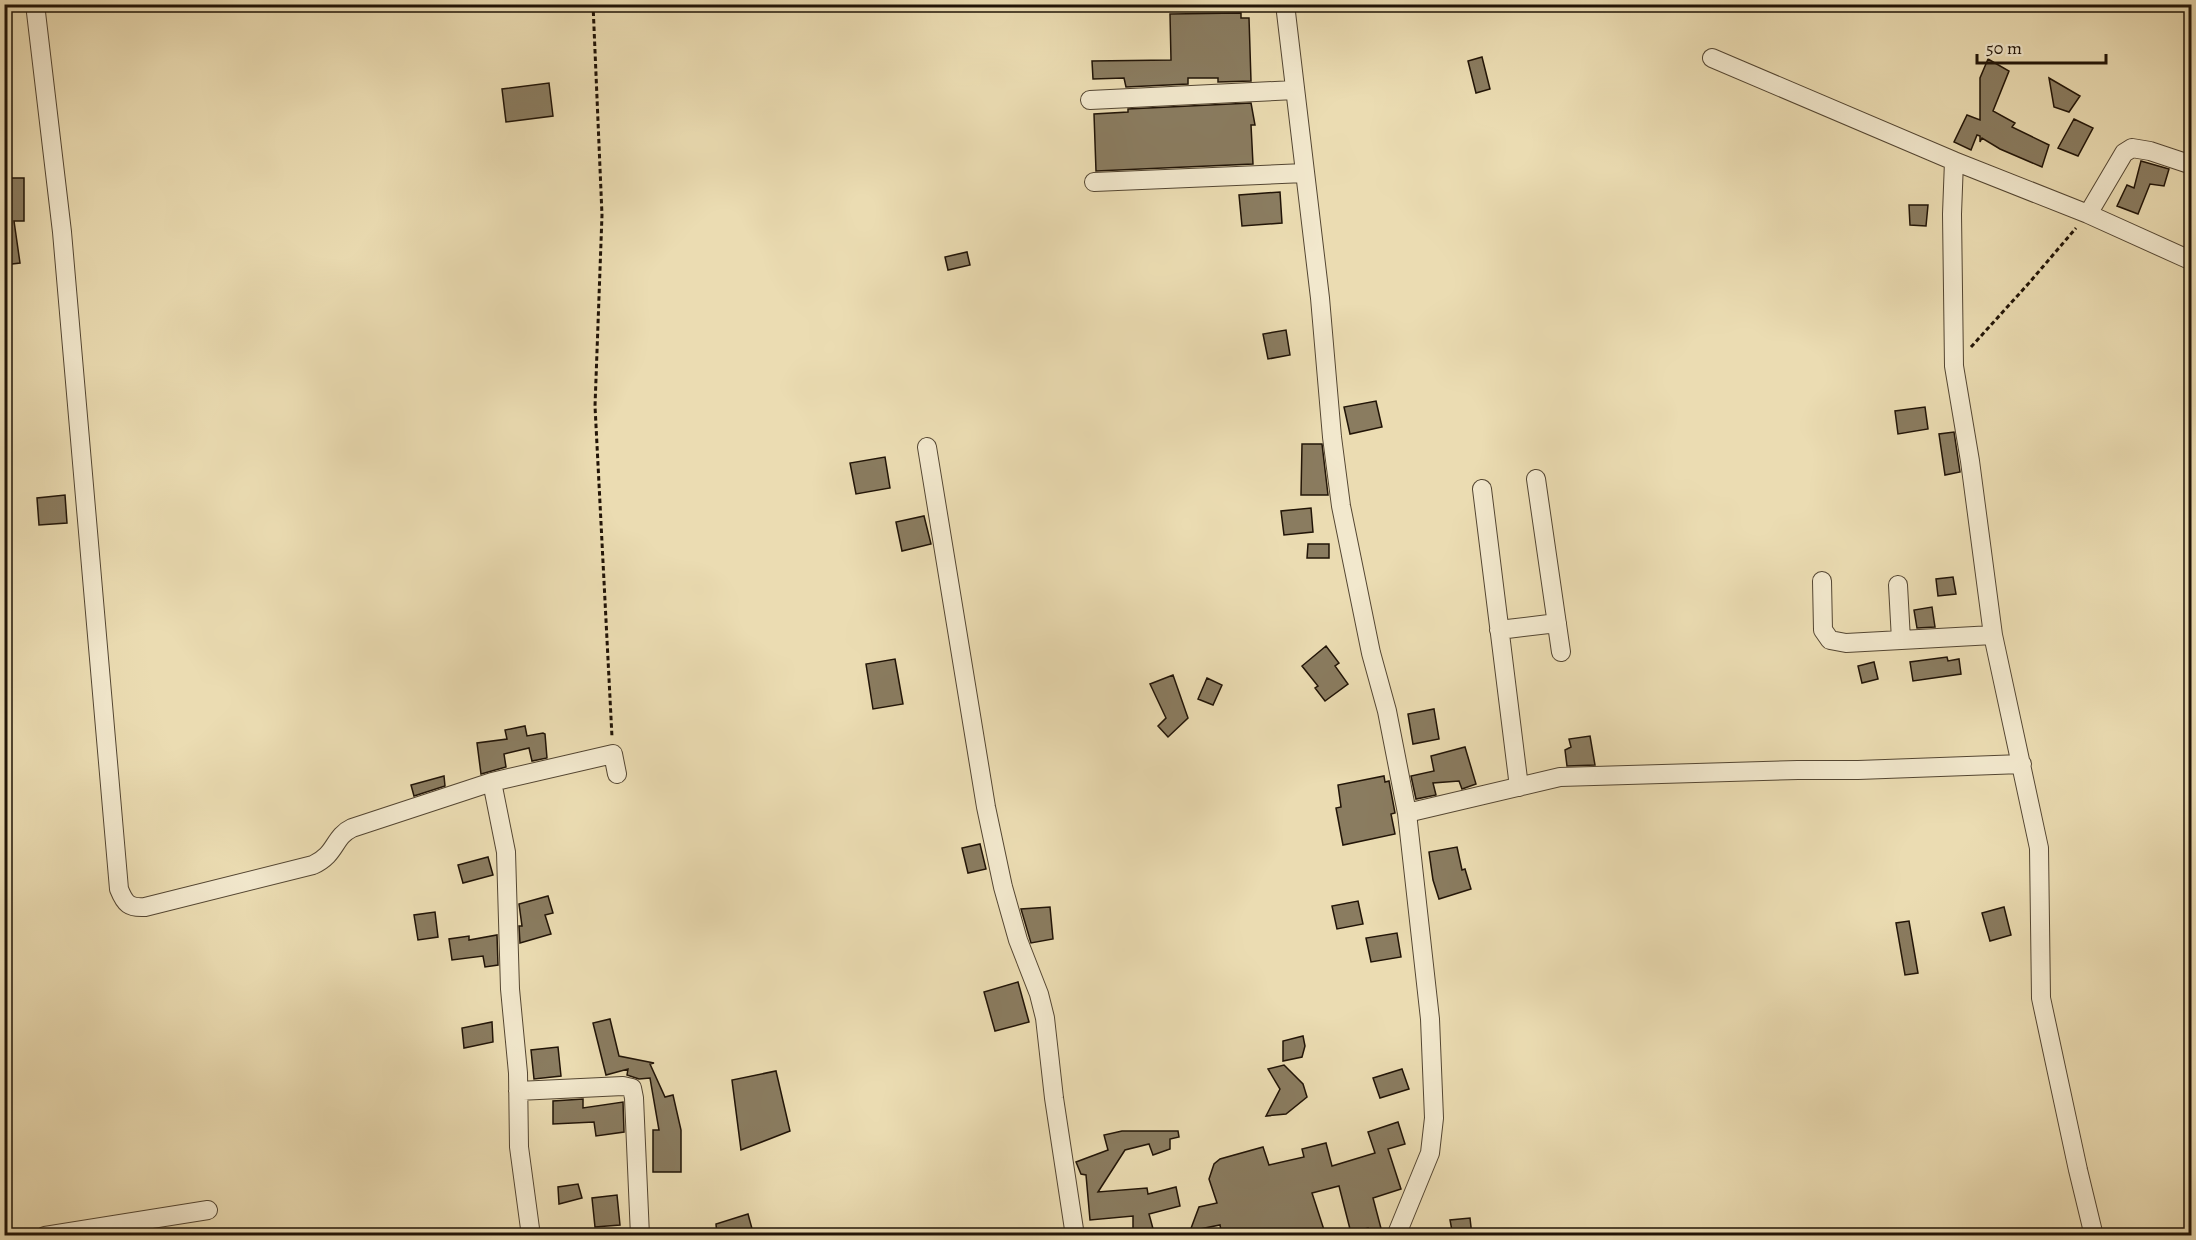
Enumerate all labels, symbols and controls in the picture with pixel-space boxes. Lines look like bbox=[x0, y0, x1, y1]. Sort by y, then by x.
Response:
scale bar bbox=[1977, 27, 2106, 65]
text: 50 m bbox=[1986, 36, 2022, 60]

